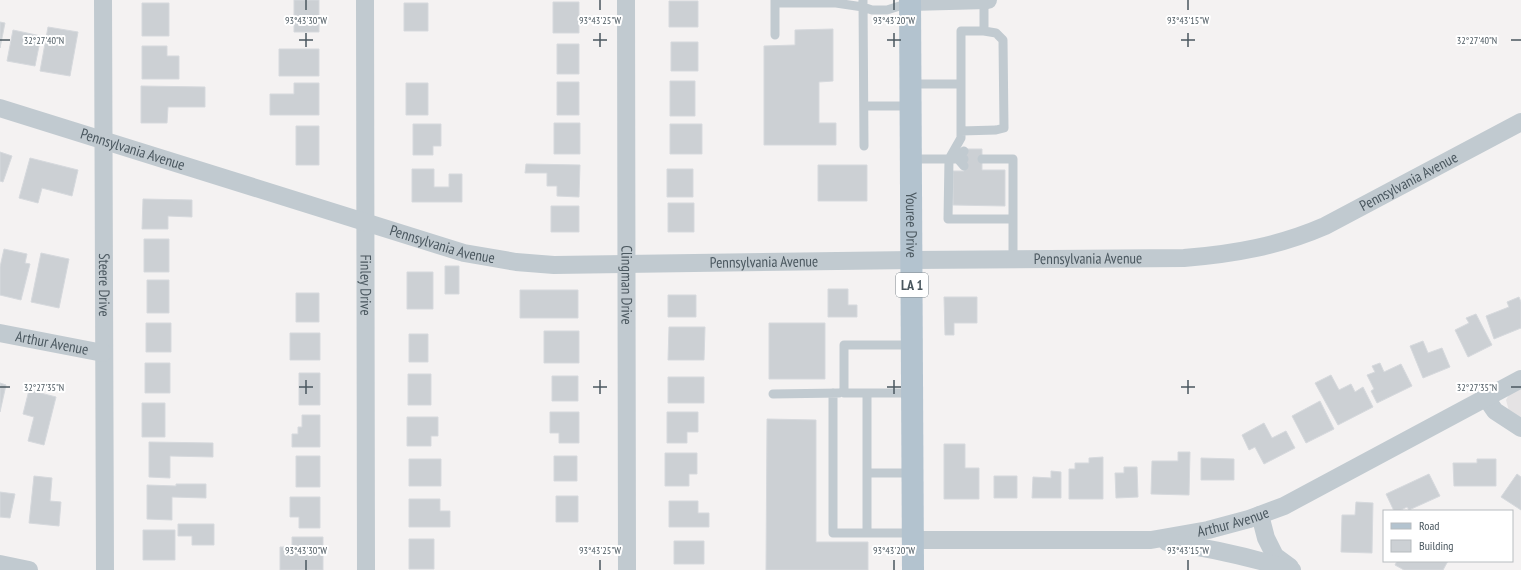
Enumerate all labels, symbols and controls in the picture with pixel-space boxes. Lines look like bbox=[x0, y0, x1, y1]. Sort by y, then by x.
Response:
text: 93°43'30"W bbox=[285, 14, 327, 27]
text: 93°43'25"W bbox=[579, 14, 621, 27]
text: 93°43'20"W bbox=[873, 14, 915, 27]
text: 93°43'15"W bbox=[1167, 14, 1209, 27]
text: 32°27'40"N bbox=[24, 34, 64, 47]
text: 32°27'40"N bbox=[1457, 34, 1497, 47]
street label: Pennsylvania Avenue bbox=[78, 124, 187, 174]
street label: Pennsylvania Avenue bbox=[1356, 147, 1461, 215]
street label: Youree Drive bbox=[902, 192, 921, 258]
street label: Pennsylvania Avenue bbox=[387, 220, 496, 267]
street label: Clingman Drive bbox=[617, 245, 637, 325]
street label: Pennsylvania Avenue bbox=[1034, 248, 1142, 268]
street label: Pennsylvania Avenue bbox=[710, 251, 818, 272]
street label: Steere Drive bbox=[95, 253, 114, 317]
street label: Finley Drive bbox=[356, 254, 376, 316]
road number: LA 1 bbox=[896, 273, 928, 297]
street label: Arthur Avenue bbox=[14, 326, 90, 359]
text: 32°27'35"N bbox=[24, 381, 64, 394]
text: 32°27'35"N bbox=[1457, 381, 1497, 394]
street label: Arthur Avenue bbox=[1196, 502, 1271, 541]
legend bbox=[1383, 510, 1513, 562]
text: Road bbox=[1419, 518, 1439, 533]
text: Building bbox=[1419, 538, 1454, 553]
text: 93°43'30"W bbox=[285, 544, 327, 557]
text: 93°43'25"W bbox=[579, 544, 621, 557]
text: 93°43'20"W bbox=[873, 544, 915, 557]
text: 93°43'15"W bbox=[1167, 544, 1209, 557]

